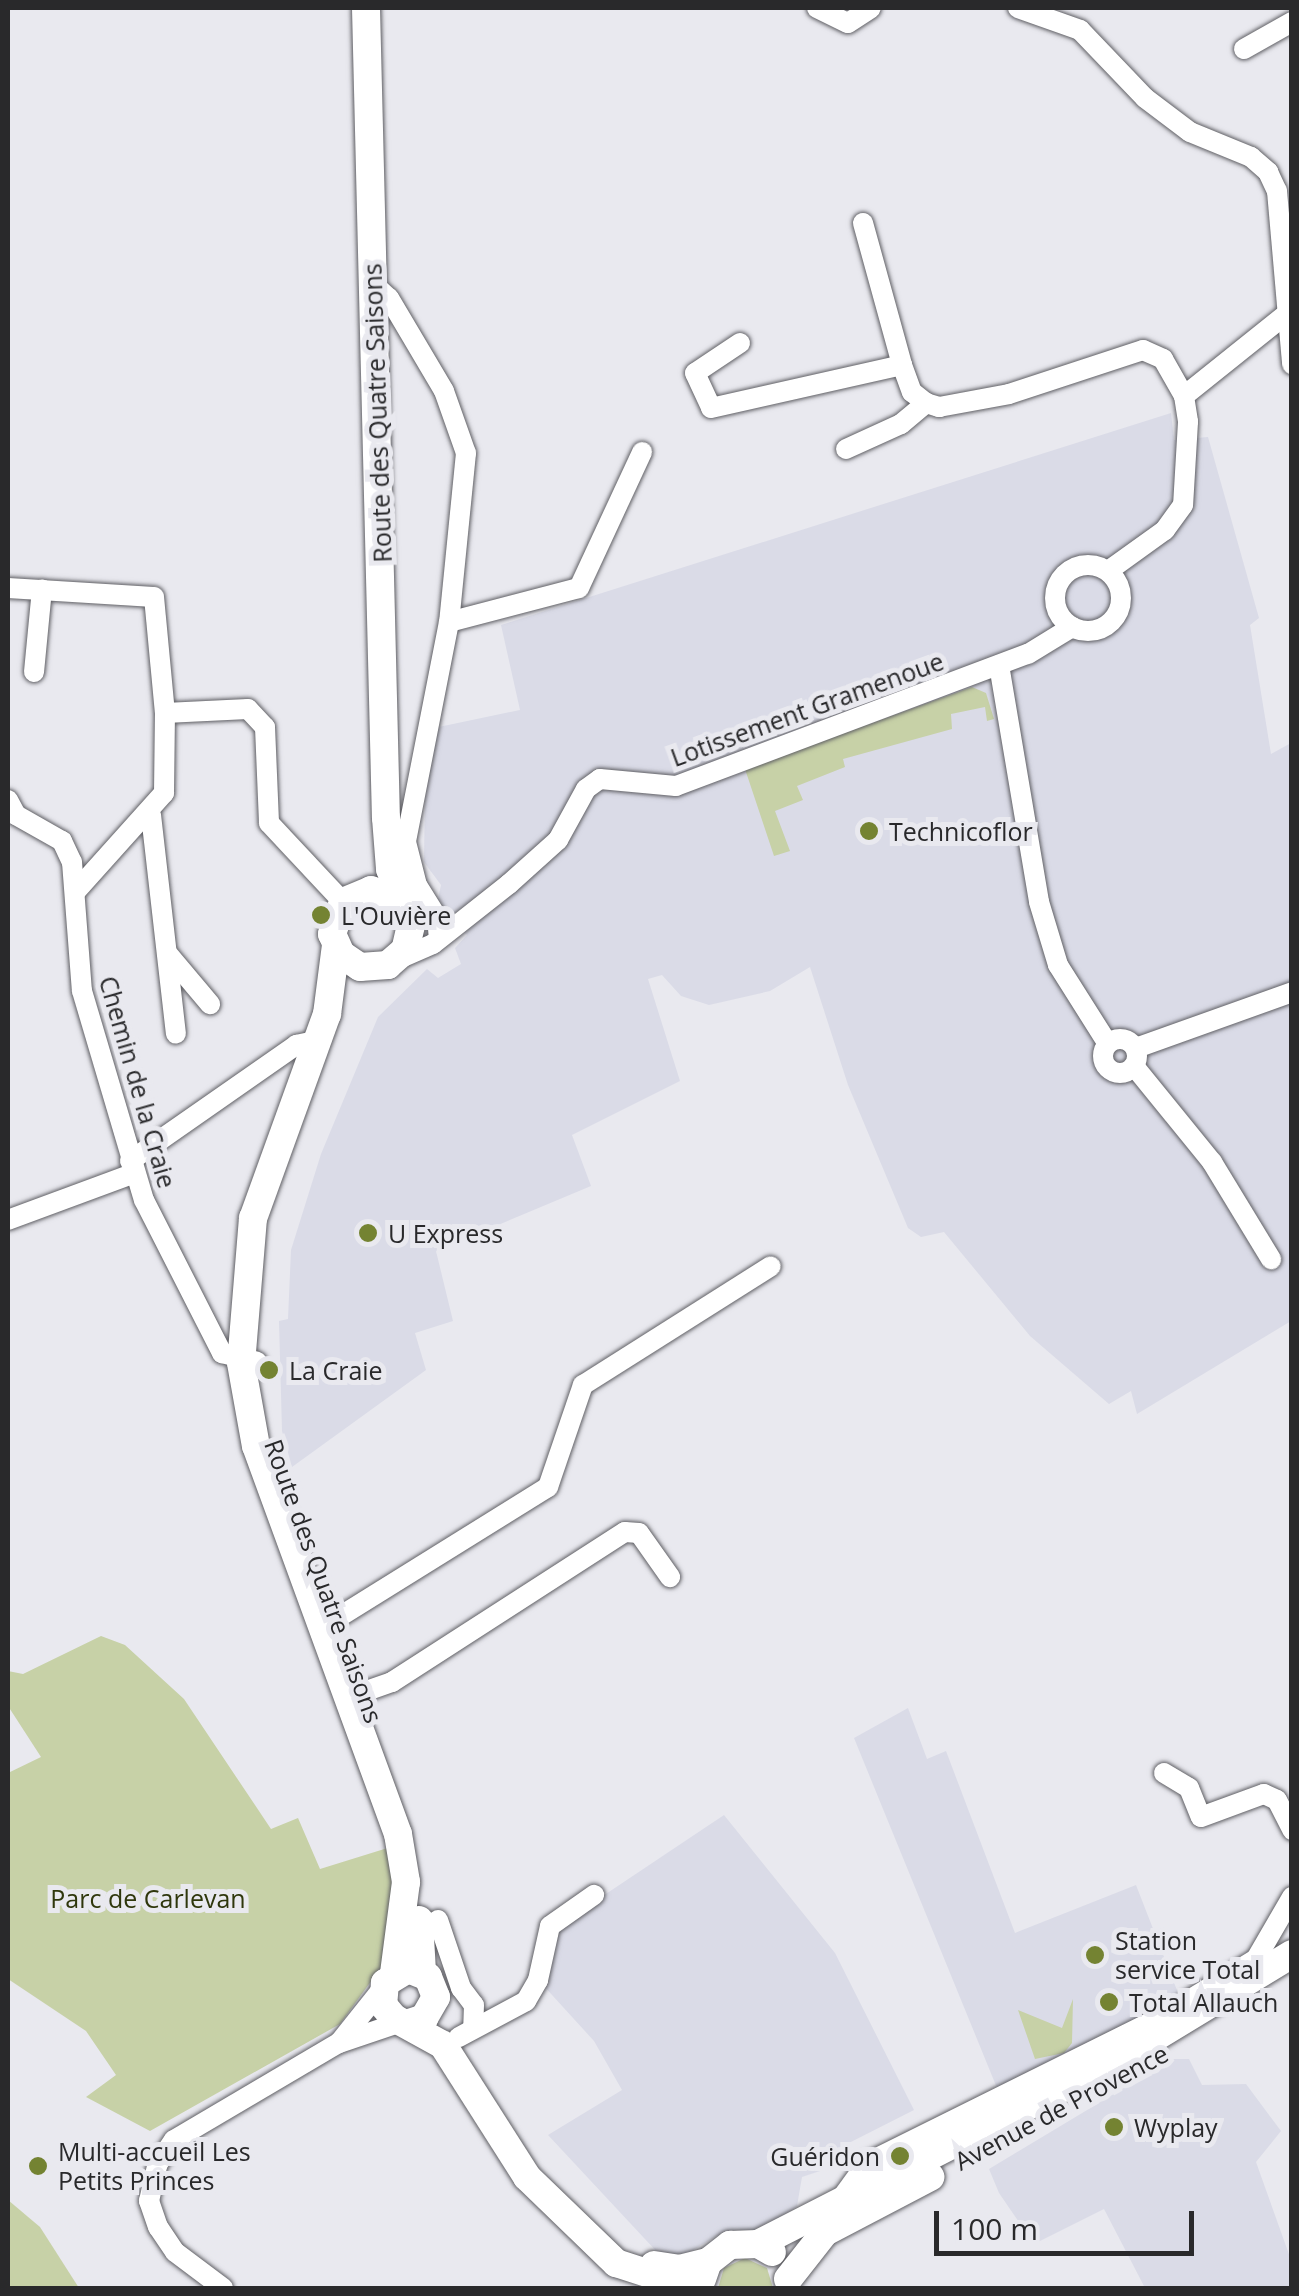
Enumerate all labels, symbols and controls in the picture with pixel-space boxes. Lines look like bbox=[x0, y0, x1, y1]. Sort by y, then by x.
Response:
street label: Route des Quatre Saisons bbox=[357, 263, 397, 563]
street label: Lotissement Gramenoue bbox=[666, 646, 948, 772]
place label: Technicoflor bbox=[889, 816, 1033, 846]
marker: Technicoflor bbox=[858, 820, 880, 842]
place label: L'Ouvière bbox=[341, 900, 451, 930]
marker: L'Ouvière bbox=[310, 904, 332, 926]
street label: Chemin de la Craie bbox=[93, 973, 183, 1191]
place label: U Express bbox=[388, 1218, 503, 1248]
marker: U Express bbox=[357, 1222, 379, 1244]
place label: La Craie bbox=[289, 1355, 383, 1385]
marker: La Craie bbox=[258, 1359, 280, 1381]
street label: Route des Quatre Saisons bbox=[259, 1435, 389, 1727]
park label: Parc de Carlevan bbox=[50, 1883, 246, 1913]
place label: Station service Total bbox=[1115, 1926, 1260, 1985]
marker: Station service Total bbox=[1084, 1944, 1106, 1966]
place label: Total Allauch bbox=[1129, 1987, 1278, 2017]
marker: Total Allauch bbox=[1098, 1991, 1120, 2013]
street label: Avenue de Provence bbox=[949, 2038, 1173, 2176]
place label: Wyplay bbox=[1134, 2112, 1218, 2142]
marker: Wyplay bbox=[1103, 2116, 1125, 2138]
place label: Multi-accueil Les Petits Princes bbox=[58, 2137, 251, 2196]
place label: Guéridon bbox=[770, 2141, 880, 2171]
marker: Guéridon bbox=[889, 2145, 911, 2167]
marker: Multi-accueil Les Petits Princes bbox=[27, 2155, 49, 2177]
scale bar bbox=[939, 2191, 1199, 2253]
text: 100 m bbox=[951, 2208, 1038, 2249]

